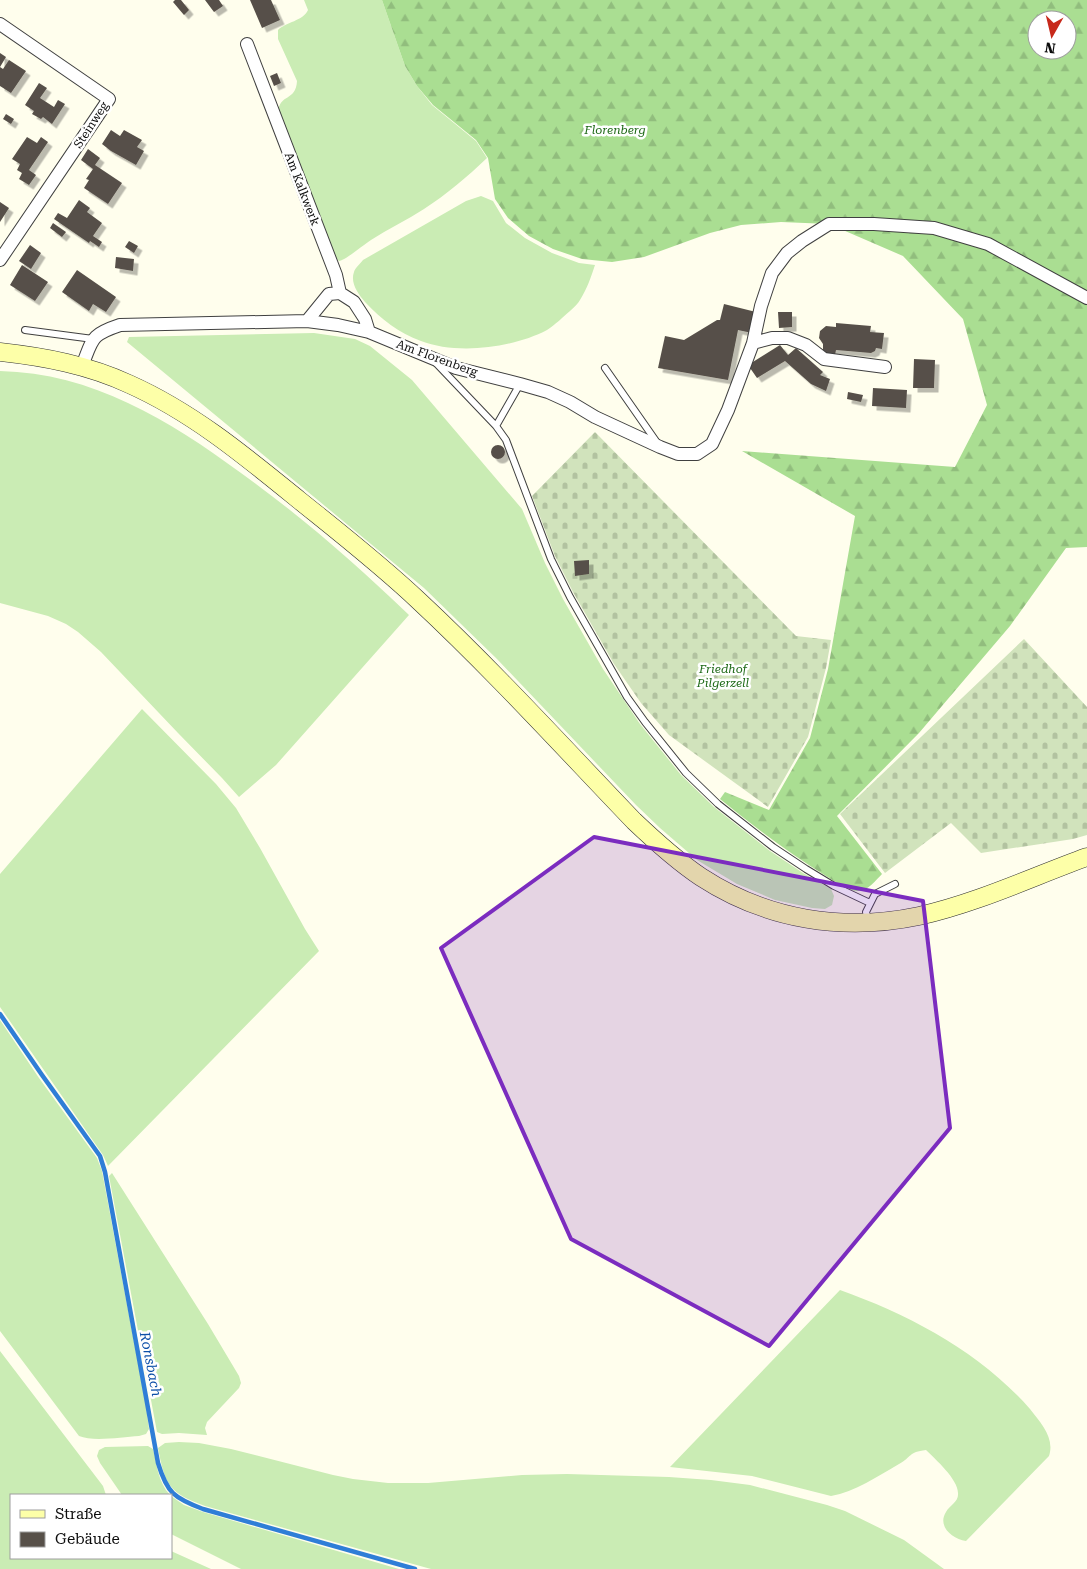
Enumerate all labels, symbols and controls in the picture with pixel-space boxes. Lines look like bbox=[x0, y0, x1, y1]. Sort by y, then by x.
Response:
north arrow bbox=[1027, 10, 1077, 60]
text: N bbox=[1044, 39, 1057, 57]
street label: Steinweg bbox=[71, 99, 111, 151]
park label: Florenberg bbox=[583, 123, 646, 137]
street label: Am Kalkwerk bbox=[282, 150, 323, 228]
street label: Am Florenberg bbox=[394, 337, 480, 379]
park label: Friedhof Pilgerzell bbox=[696, 662, 750, 690]
water label: Ronsbach bbox=[137, 1329, 165, 1398]
legend bbox=[10, 1494, 172, 1559]
text: Straße bbox=[55, 1505, 102, 1523]
text: Gebäude bbox=[55, 1530, 120, 1548]

